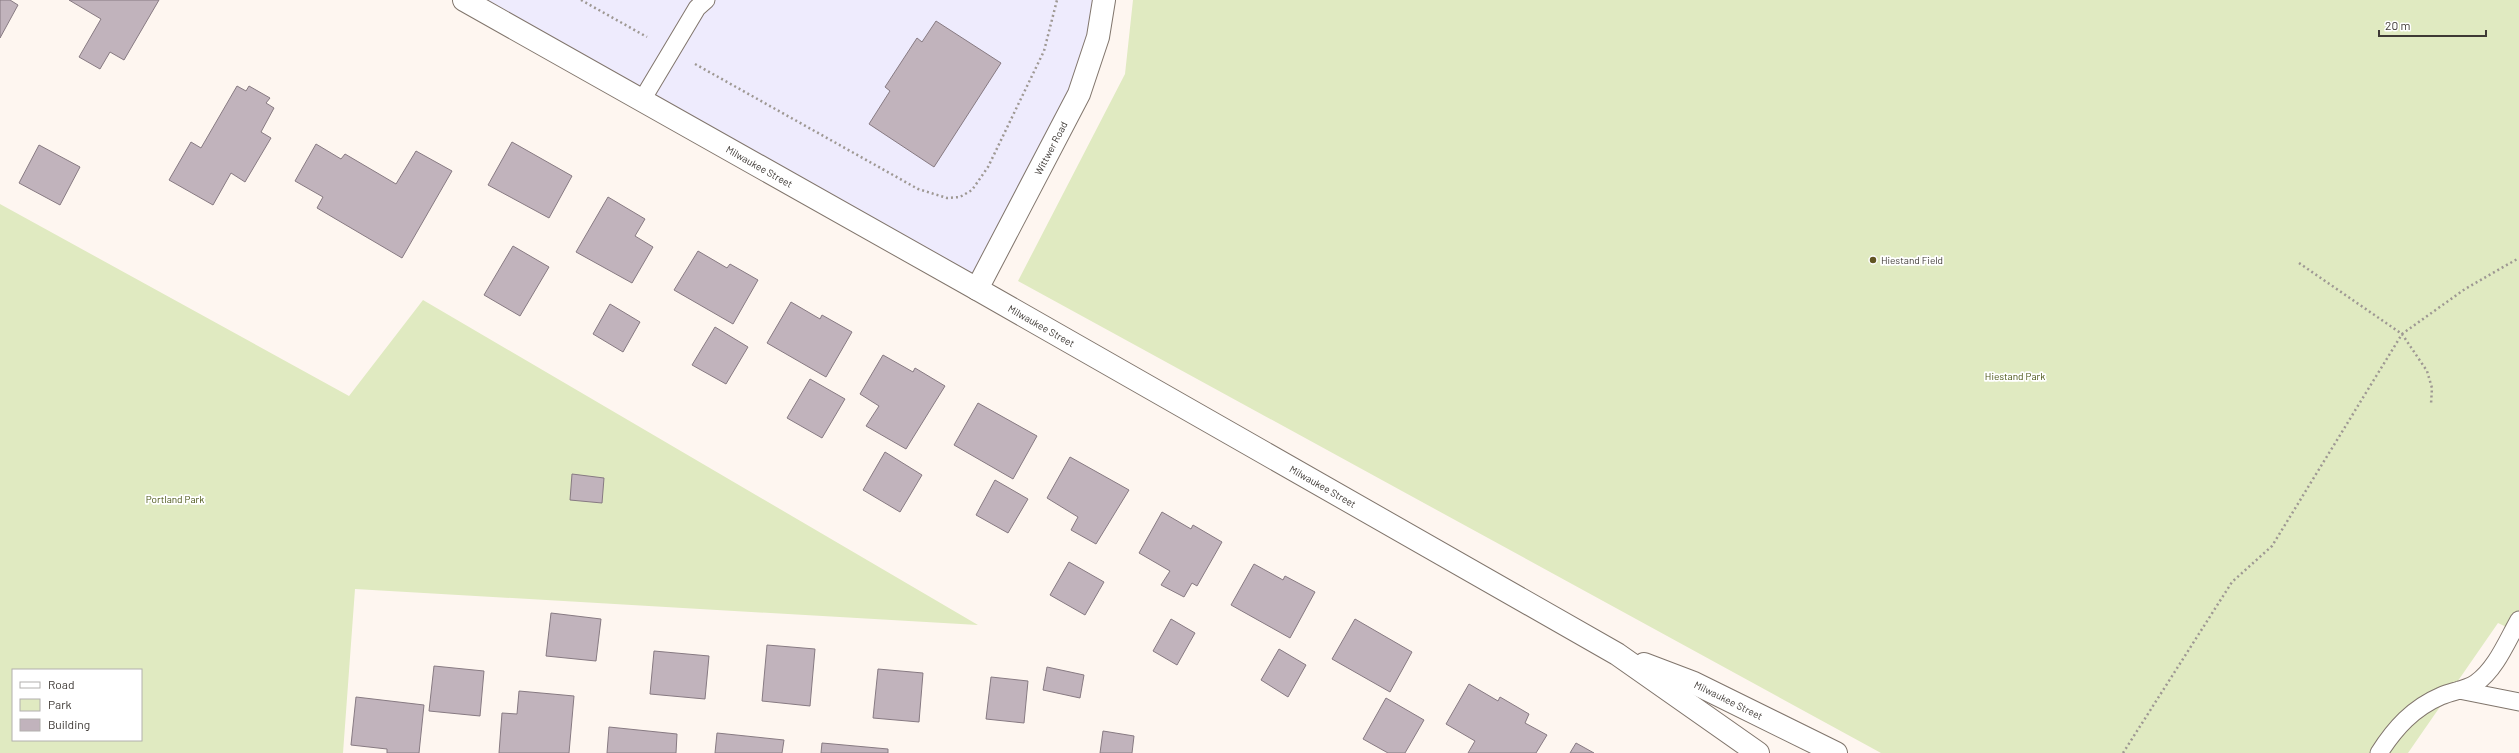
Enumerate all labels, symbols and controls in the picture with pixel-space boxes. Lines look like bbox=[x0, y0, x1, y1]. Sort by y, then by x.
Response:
scale bar bbox=[2379, 12, 2486, 38]
text: 20 m bbox=[2385, 18, 2411, 32]
street label: Wittwer Road bbox=[1032, 119, 1070, 177]
street label: Milwaukee Street bbox=[724, 143, 795, 190]
place label: Hiestand Field bbox=[1881, 254, 1943, 266]
marker: Hiestand Field bbox=[1868, 255, 1878, 265]
street label: Milwaukee Street bbox=[1006, 302, 1077, 350]
park label: Hiestand Park bbox=[1985, 370, 2045, 382]
street label: Milwaukee Street bbox=[1288, 463, 1359, 510]
park label: Portland Park bbox=[146, 493, 204, 505]
legend bbox=[12, 669, 142, 741]
text: Road bbox=[48, 677, 75, 691]
street label: Milwaukee Street bbox=[1692, 678, 1765, 722]
text: Park bbox=[48, 697, 72, 711]
text: Building bbox=[48, 717, 90, 731]

